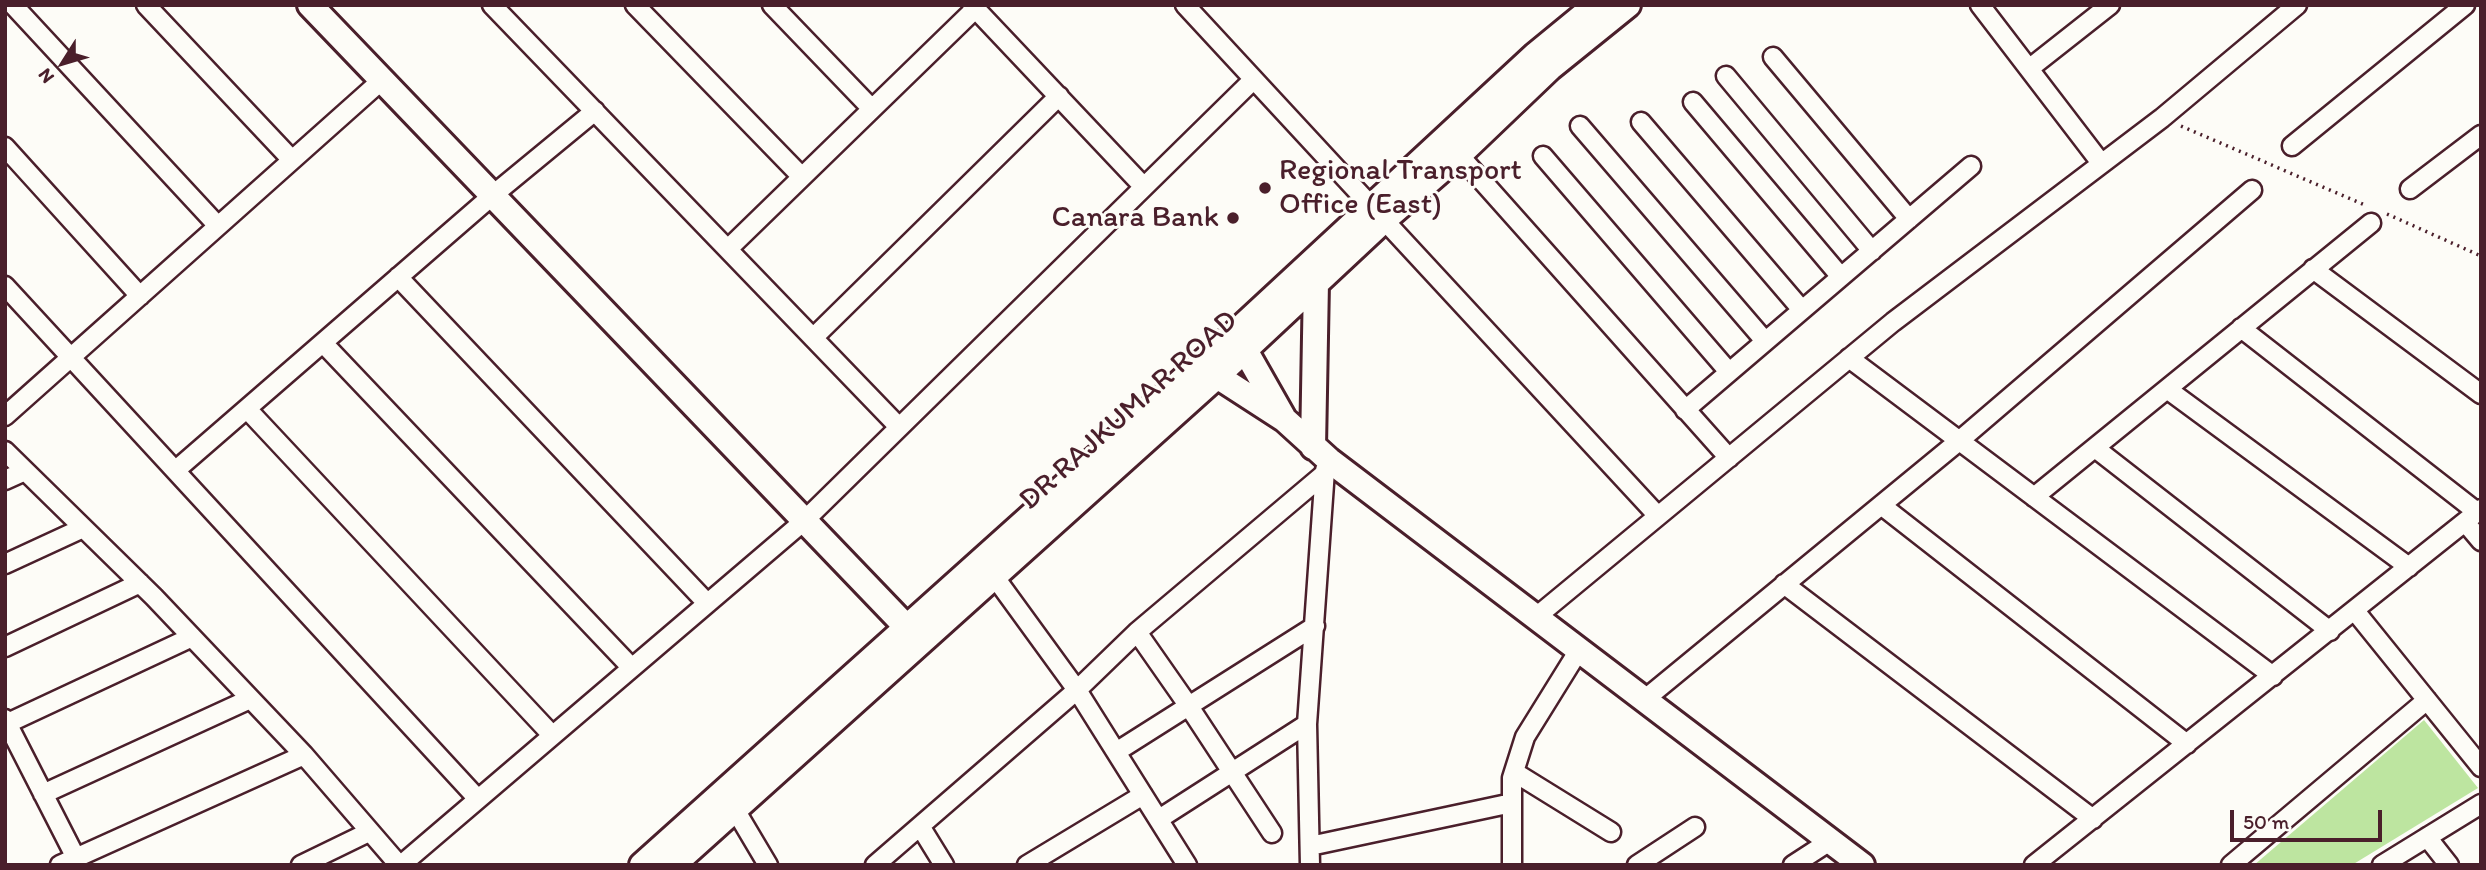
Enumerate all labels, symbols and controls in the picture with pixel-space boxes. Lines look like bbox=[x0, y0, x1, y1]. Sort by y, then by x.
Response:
north arrow bbox=[28, 28, 98, 98]
text: N bbox=[33, 64, 59, 88]
place label: Regional Transport Office (East) bbox=[1279, 153, 1522, 224]
marker: Regional Transport Office (East) bbox=[1257, 180, 1273, 196]
place label: Canara Bank bbox=[1051, 200, 1219, 236]
marker: Canara Bank bbox=[1225, 210, 1241, 226]
street label: DR RAJKUMAR ROAD bbox=[1012, 303, 1246, 519]
scale bar bbox=[2234, 796, 2386, 840]
text: 50 m bbox=[2243, 809, 2289, 834]

